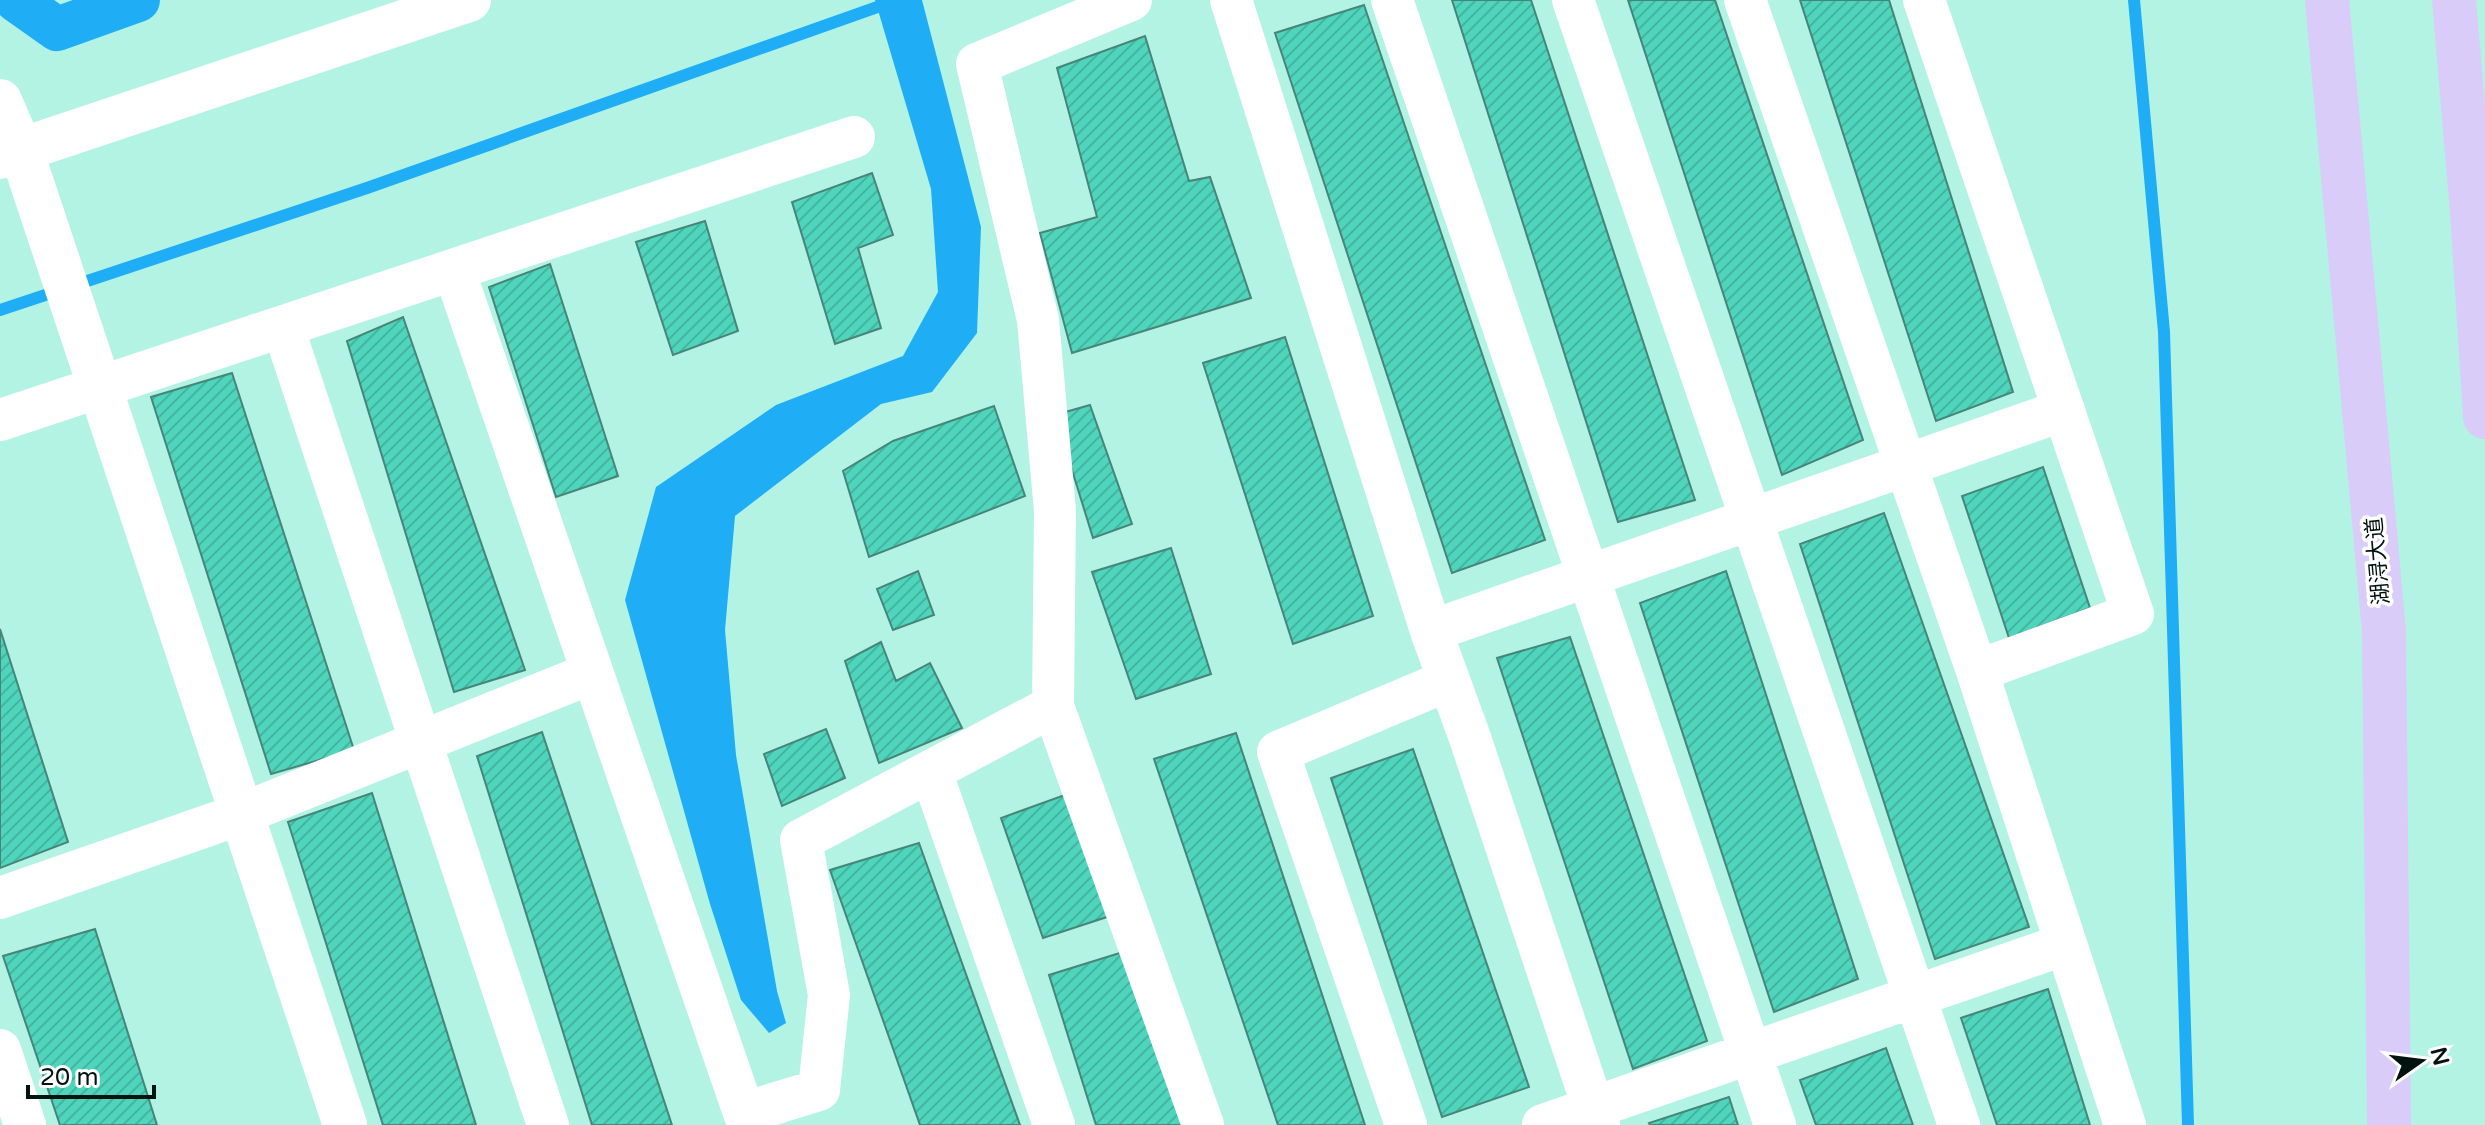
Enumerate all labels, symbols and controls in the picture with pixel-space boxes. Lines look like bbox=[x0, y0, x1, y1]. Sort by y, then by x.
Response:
street label: 湖浔大道 bbox=[2361, 516, 2395, 606]
north arrow bbox=[2381, 1021, 2461, 1101]
text: N bbox=[2425, 1045, 2454, 1068]
scale bar bbox=[28, 1049, 154, 1099]
text: 20 m bbox=[40, 1063, 98, 1092]

